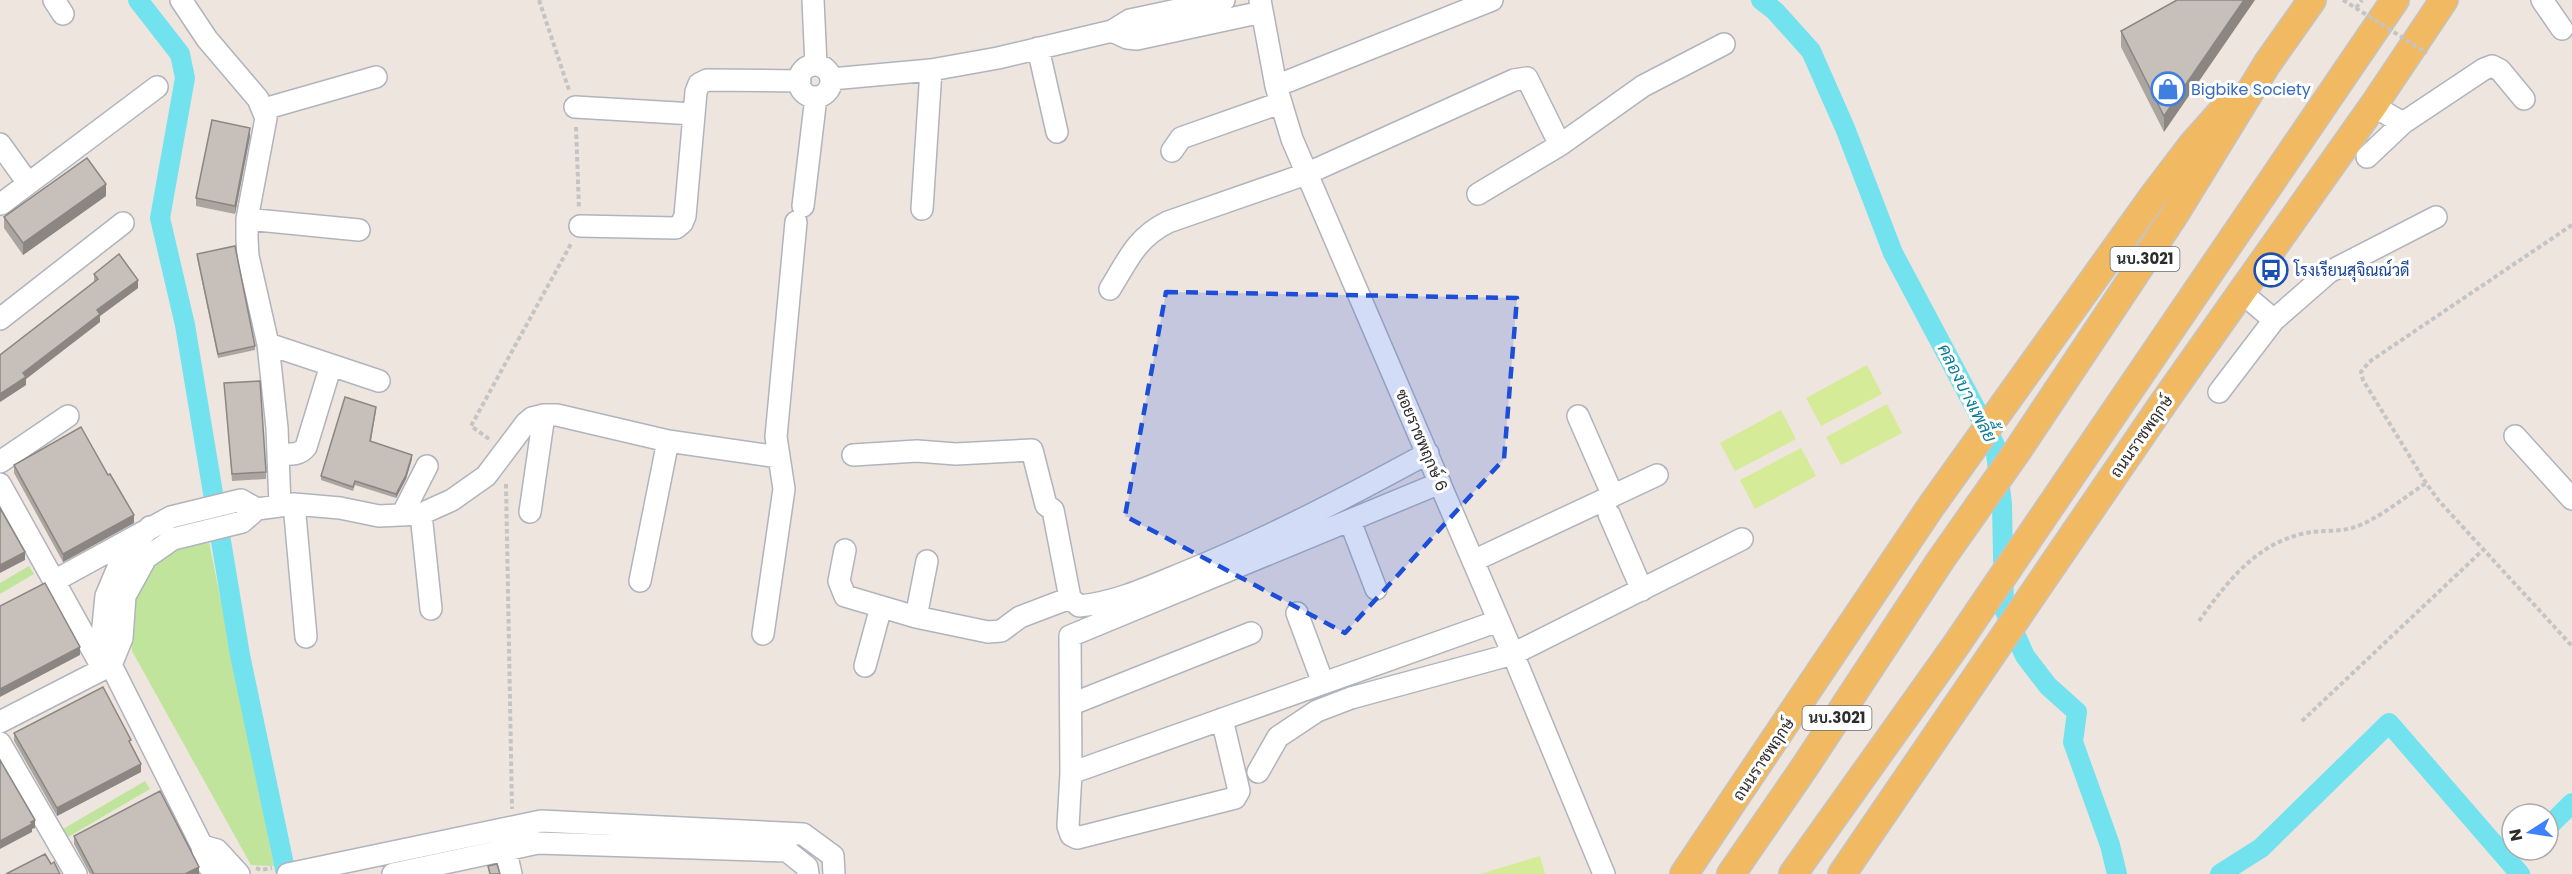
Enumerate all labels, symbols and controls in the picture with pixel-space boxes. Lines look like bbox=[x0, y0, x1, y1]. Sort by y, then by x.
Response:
shop icon: Bigbike Society bbox=[2150, 71, 2186, 107]
place label: Bigbike Society bbox=[2191, 78, 2311, 101]
road number: นบ.3021 bbox=[2110, 247, 2180, 271]
bus stop icon: โรงเรียนสุจิณณ์วดี bbox=[2253, 252, 2289, 288]
place label: โรงเรียนสุจิณณ์วดี bbox=[2293, 258, 2410, 282]
water label: คลองบางเพลี้ย bbox=[1932, 338, 2006, 446]
street label: ซอยราชพฤกษ์ 6 bbox=[1390, 385, 1454, 495]
street label: ถนนราชพฤกษ์ bbox=[2104, 390, 2178, 482]
road number: นบ.3021 bbox=[1802, 706, 1872, 730]
street label: ถนนราชพฤกษ์ bbox=[1726, 712, 1800, 805]
north arrow bbox=[2500, 802, 2560, 862]
text: N bbox=[2503, 827, 2528, 843]

